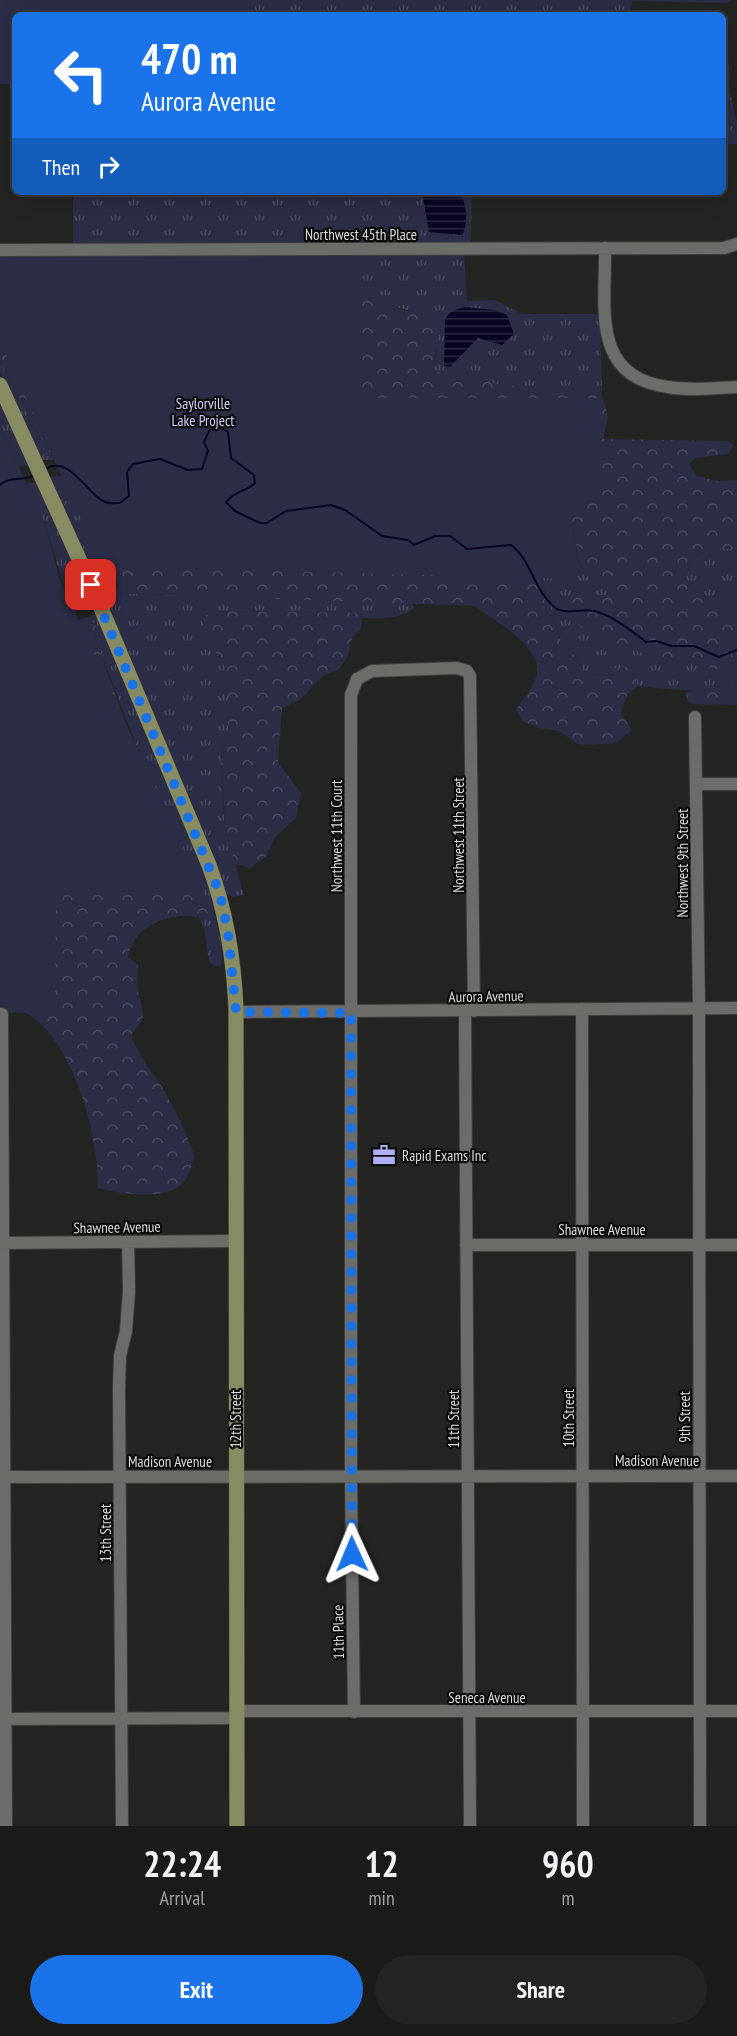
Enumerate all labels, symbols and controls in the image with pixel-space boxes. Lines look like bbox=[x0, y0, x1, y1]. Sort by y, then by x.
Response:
text: 470 m bbox=[141, 31, 238, 86]
icon: left bbox=[42, 36, 120, 114]
text: Aurora Avenue bbox=[141, 84, 276, 118]
icon: right bbox=[92, 150, 125, 183]
text: Then bbox=[42, 153, 80, 181]
street label: Northwest 45th Place bbox=[305, 225, 417, 244]
park label: Saylorville Lake Project bbox=[172, 394, 234, 430]
pin bbox=[65, 559, 116, 610]
icon: arrive bbox=[74, 568, 107, 601]
street label: Northwest 11th Street bbox=[449, 777, 468, 893]
street label: Northwest 11th Court bbox=[327, 780, 346, 892]
street label: Northwest 9th Street bbox=[673, 809, 692, 917]
street label: Aurora Avenue bbox=[448, 986, 524, 1006]
office icon: Rapid Exams Inc bbox=[371, 1142, 397, 1168]
place label: Rapid Exams Inc bbox=[402, 1146, 487, 1165]
street label: Shawnee Avenue bbox=[73, 1217, 161, 1237]
street label: Shawnee Avenue bbox=[558, 1220, 646, 1239]
street label: 10th Street bbox=[559, 1389, 578, 1447]
street label: 12th Street bbox=[226, 1390, 245, 1448]
street label: 11th Street bbox=[444, 1390, 463, 1448]
street label: 9th Street bbox=[675, 1391, 694, 1443]
street label: Madison Avenue bbox=[615, 1451, 699, 1470]
street label: Madison Avenue bbox=[128, 1452, 212, 1471]
street label: 13th Street bbox=[96, 1504, 115, 1562]
position arrow bbox=[320, 1522, 384, 1586]
street label: 11th Place bbox=[328, 1604, 348, 1660]
street label: Seneca Avenue bbox=[448, 1688, 526, 1707]
text: 22:24 bbox=[143, 1840, 221, 1887]
text: 12 bbox=[364, 1840, 399, 1887]
text: 960 bbox=[542, 1840, 594, 1887]
text: Arrival bbox=[160, 1885, 205, 1911]
text: min bbox=[369, 1885, 395, 1911]
text: m bbox=[561, 1885, 574, 1911]
button: Exit bbox=[30, 1955, 363, 2024]
button: Share bbox=[375, 1955, 707, 2024]

